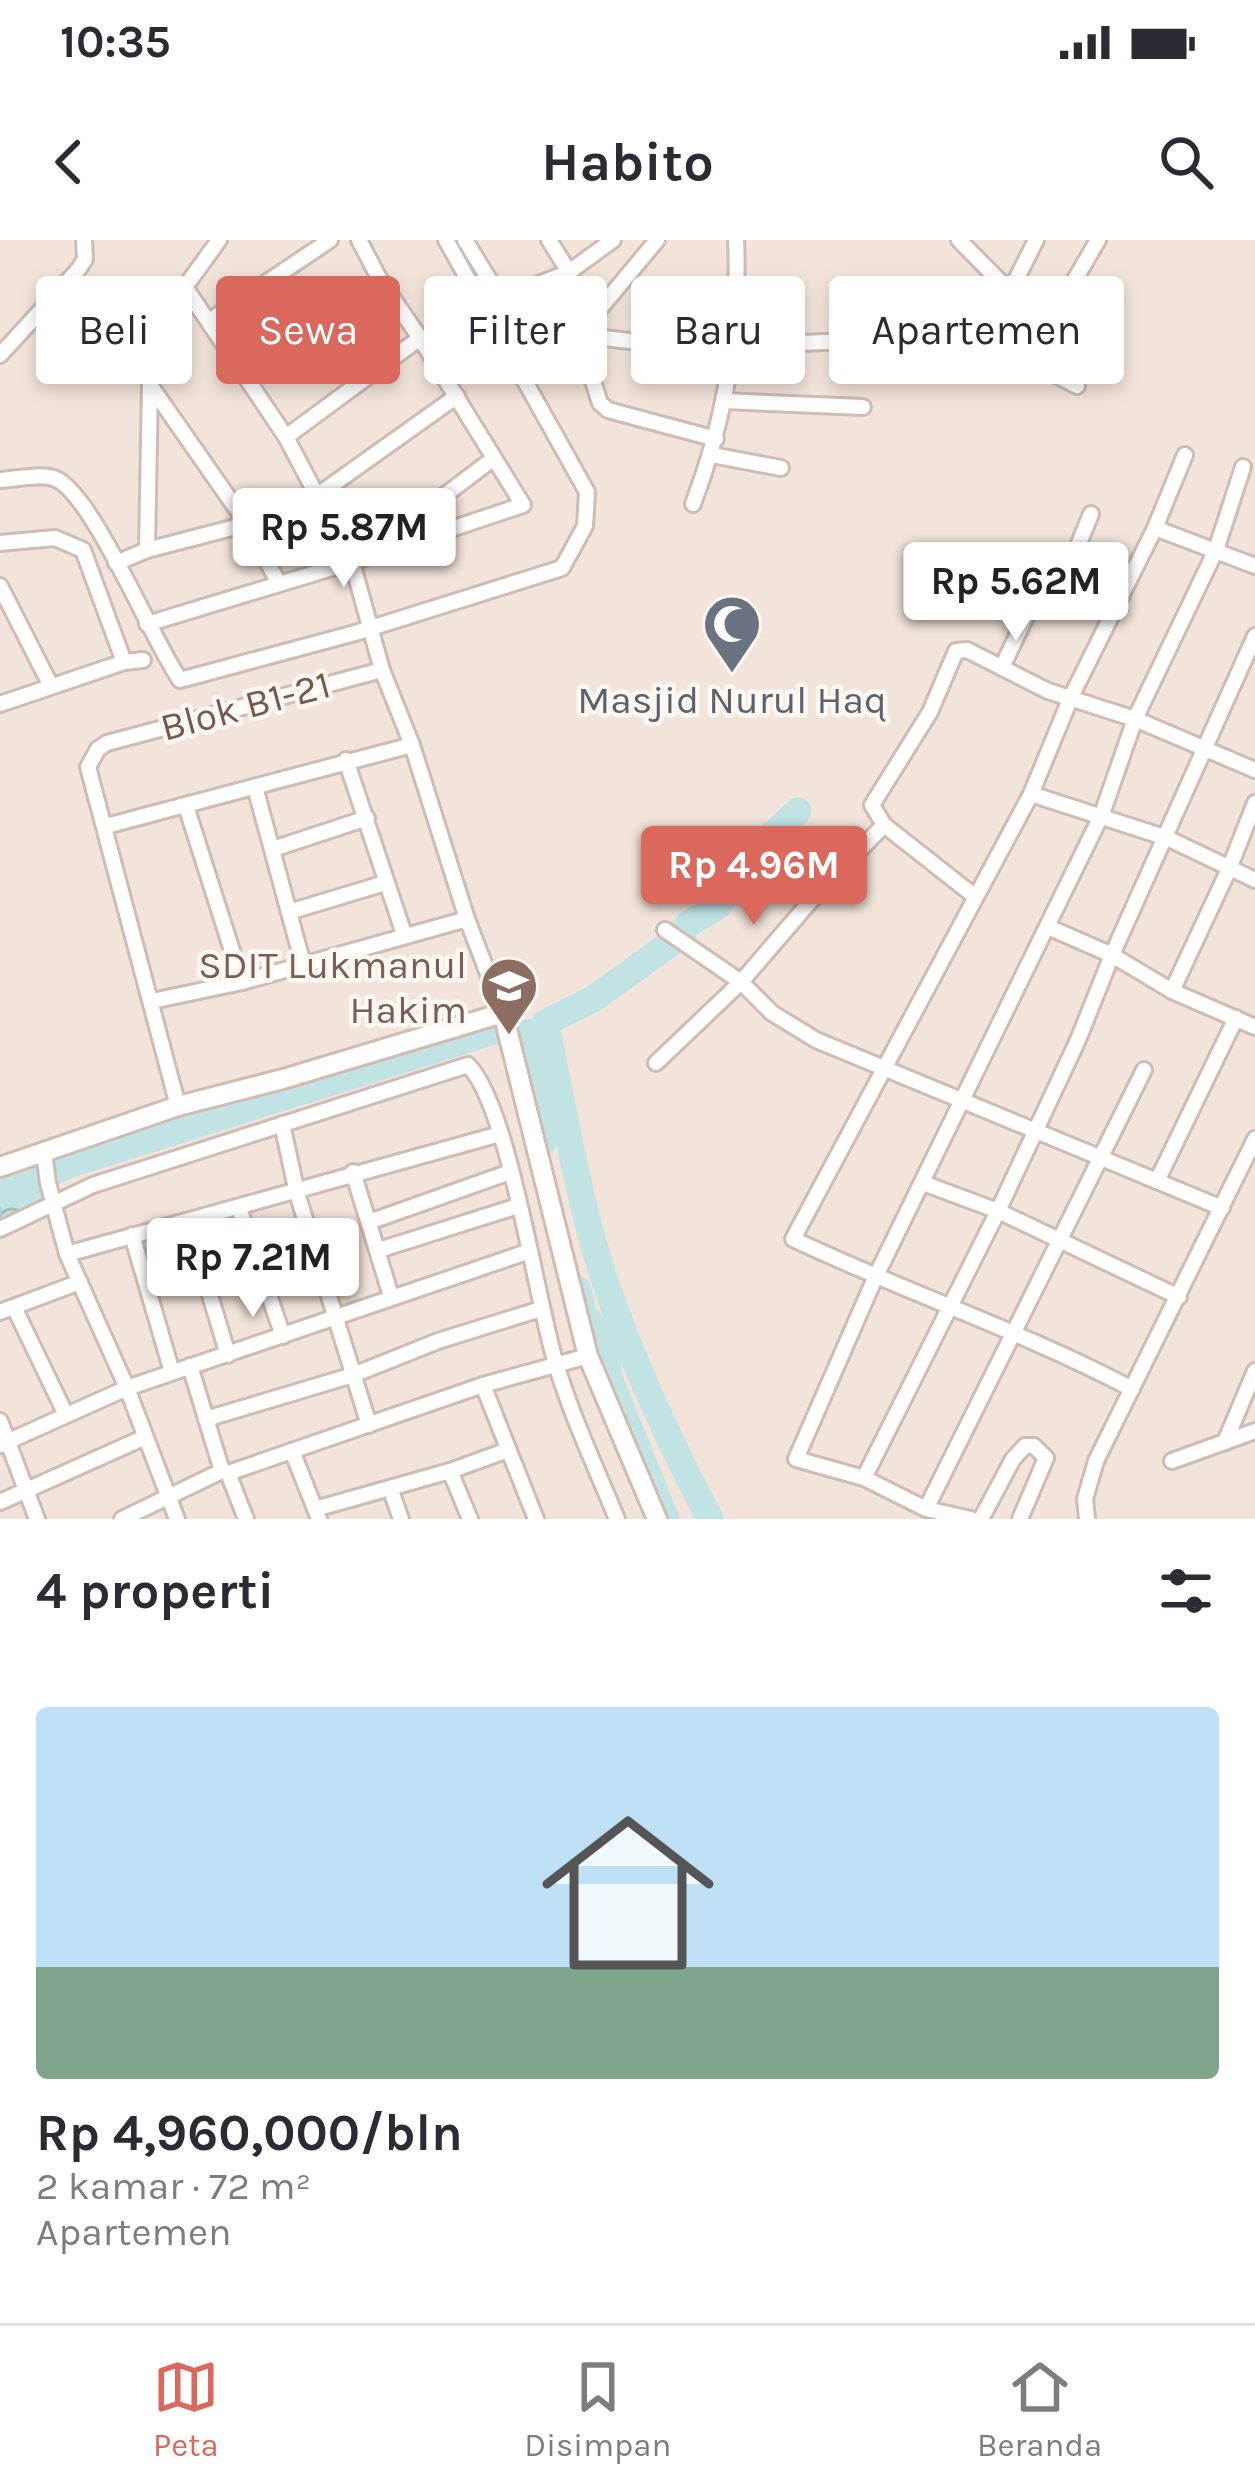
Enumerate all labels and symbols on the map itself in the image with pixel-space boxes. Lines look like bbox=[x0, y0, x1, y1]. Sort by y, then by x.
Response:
pin: Rp 5.87M bbox=[220, 488, 468, 590]
pin: Rp 5.62M bbox=[892, 542, 1140, 644]
mosque icon: Masjid Nurul Haq bbox=[701, 593, 763, 675]
street label: Blok B1-21 bbox=[155, 661, 335, 751]
place label: Masjid Nurul Haq bbox=[577, 677, 887, 723]
pin: Rp 4.96M bbox=[630, 826, 878, 928]
place label: SDIT Lukmanul Hakim bbox=[198, 942, 467, 1033]
school or university icon: SDIT Lukmanul Hakim bbox=[478, 955, 540, 1037]
pin: Rp 7.21M bbox=[129, 1218, 377, 1320]

